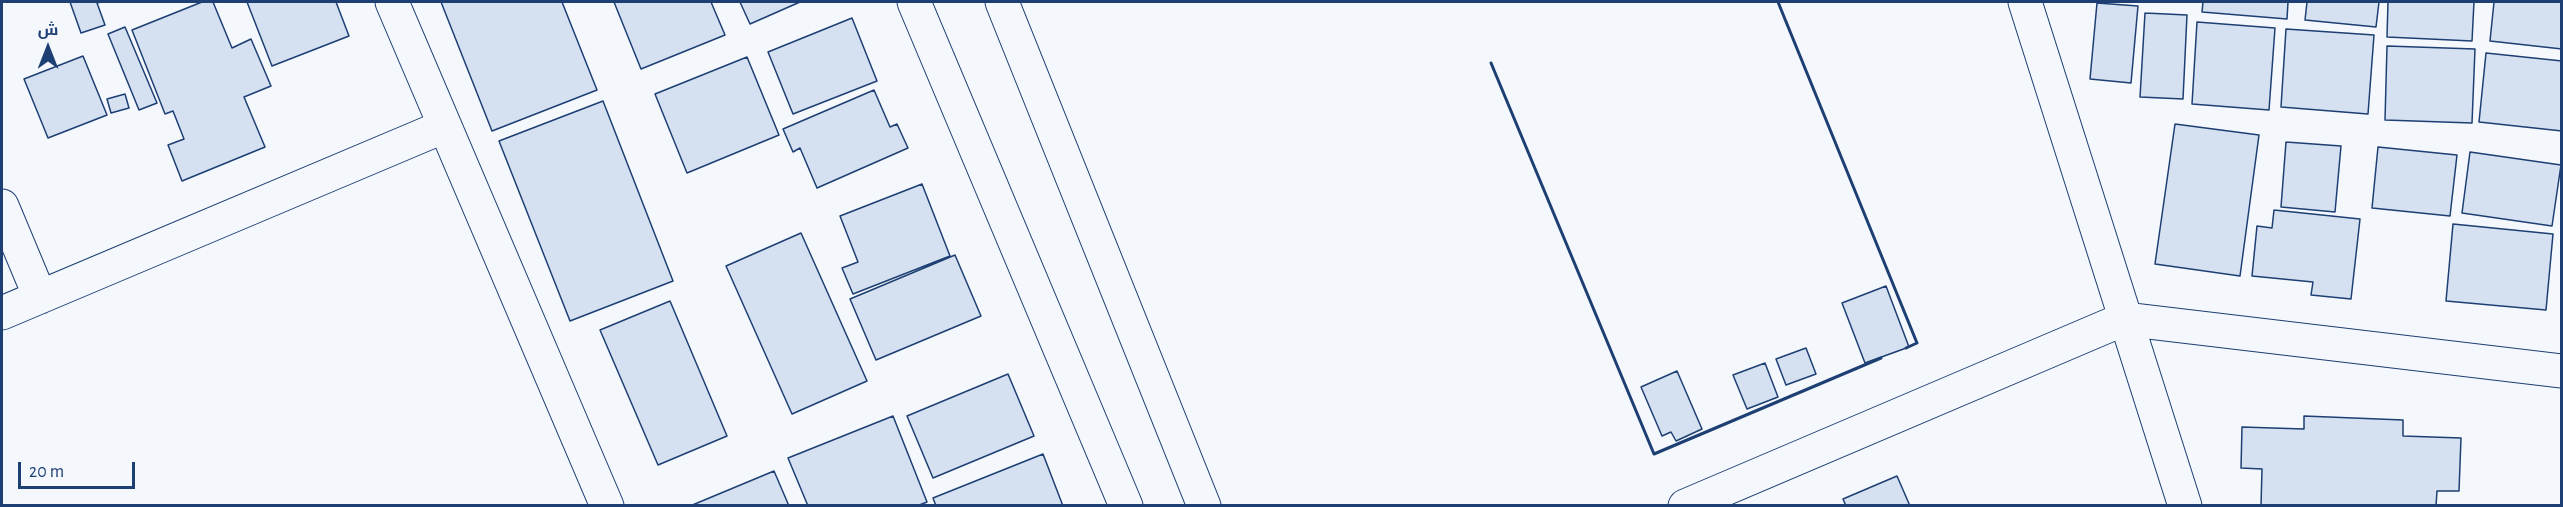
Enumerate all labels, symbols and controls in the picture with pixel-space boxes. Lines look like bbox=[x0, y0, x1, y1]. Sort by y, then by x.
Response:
north arrow bbox=[18, 18, 78, 78]
text: ش bbox=[38, 22, 58, 38]
scale bar bbox=[21, 450, 138, 488]
text: 20 m bbox=[29, 463, 64, 481]

